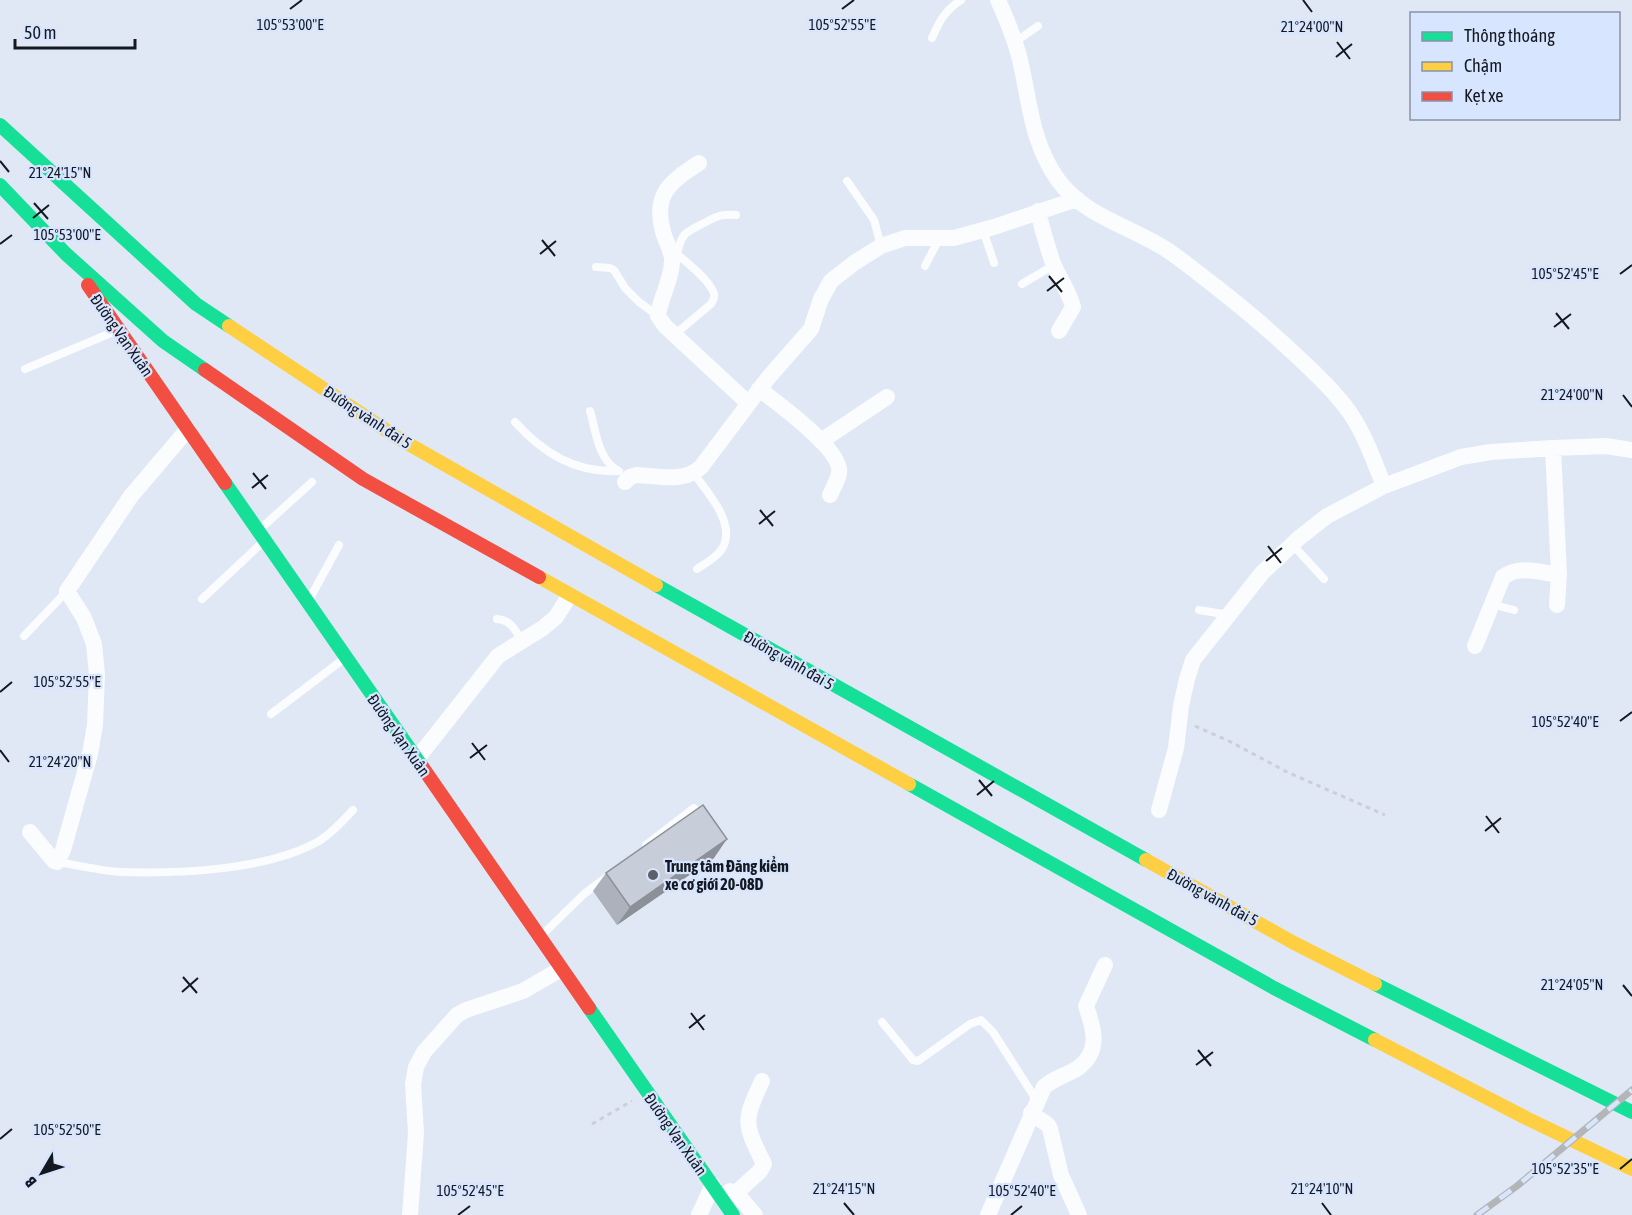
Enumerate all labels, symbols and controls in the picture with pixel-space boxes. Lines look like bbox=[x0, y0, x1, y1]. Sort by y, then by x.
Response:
scale bar bbox=[15, 12, 135, 50]
legend bbox=[1410, 12, 1620, 120]
text: 105°53'00"E bbox=[256, 16, 324, 33]
text: 105°52'55"E bbox=[808, 16, 876, 33]
text: 21°24'00"N bbox=[1281, 18, 1343, 35]
text: 50 m bbox=[24, 22, 56, 43]
text: Thông thoáng bbox=[1464, 25, 1555, 46]
text: Chậm bbox=[1464, 55, 1502, 76]
text: Kẹt xe bbox=[1464, 85, 1504, 106]
text: 21°24'15"N bbox=[29, 164, 91, 181]
text: 105°53'00"E bbox=[33, 226, 101, 243]
text: 105°52'45"E bbox=[1531, 265, 1599, 282]
street label: Đường Vạn Xuân bbox=[86, 291, 157, 380]
street label: Đường vành đai 5 bbox=[320, 382, 415, 453]
text: 21°24'00"N bbox=[1541, 386, 1603, 403]
street label: Đường vành đai 5 bbox=[740, 627, 837, 694]
text: 105°52'55"E bbox=[33, 673, 101, 690]
street label: Đường Vạn Xuân bbox=[363, 691, 434, 780]
text: 105°52'40"E bbox=[1531, 713, 1599, 730]
text: 21°24'20"N bbox=[29, 753, 91, 770]
place label: Trung tâm Đăng kiểm xe cơ giới 20-08D bbox=[665, 856, 789, 893]
street label: Đường vành đai 5 bbox=[1164, 865, 1262, 930]
marker: Trung tâm Đăng kiểm xe cơ giới 20-08D bbox=[646, 868, 660, 882]
text: 21°24'05"N bbox=[1541, 976, 1603, 993]
street label: Đường Vạn Xuân bbox=[640, 1090, 711, 1179]
text: 105°52'50"E bbox=[33, 1121, 101, 1138]
north arrow bbox=[12, 1143, 72, 1203]
text: 105°52'35"E bbox=[1531, 1160, 1599, 1177]
text: B bbox=[21, 1174, 40, 1191]
text: 21°24'15"N bbox=[813, 1180, 875, 1197]
text: 21°24'10"N bbox=[1291, 1180, 1353, 1197]
text: 105°52'45"E bbox=[436, 1182, 504, 1199]
text: 105°52'40"E bbox=[988, 1182, 1056, 1199]

